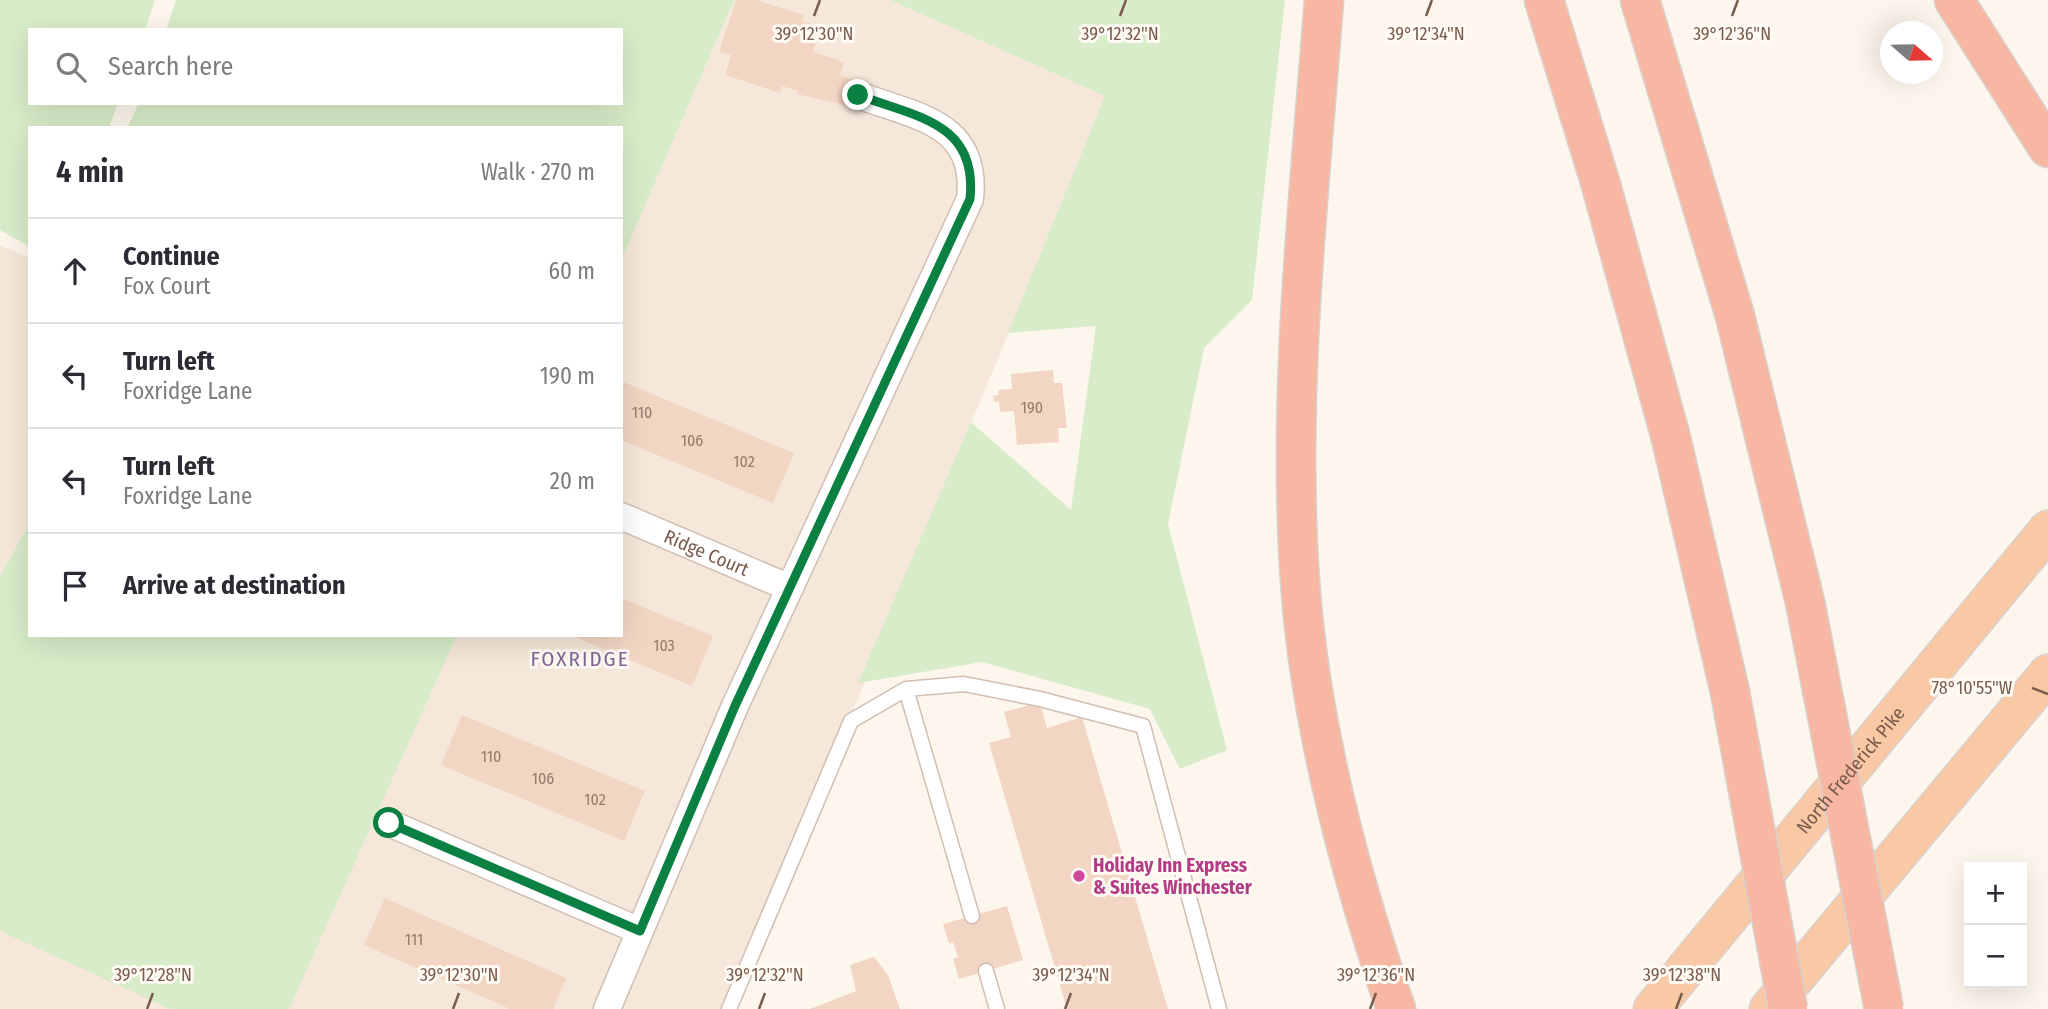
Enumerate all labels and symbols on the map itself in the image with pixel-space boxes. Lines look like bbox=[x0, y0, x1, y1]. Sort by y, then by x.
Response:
north arrow bbox=[1880, 21, 1943, 84]
text: 39°12'30"N bbox=[775, 23, 853, 45]
text: 39°12'32"N bbox=[1081, 23, 1159, 45]
text: 39°12'34"N bbox=[1387, 23, 1465, 45]
text: 39°12'36"N bbox=[1693, 23, 1771, 45]
route end bbox=[842, 79, 873, 110]
house number: 190 bbox=[1021, 398, 1043, 417]
house number: 110 bbox=[632, 403, 652, 422]
house number: 106 bbox=[681, 431, 703, 450]
house number: 102 bbox=[733, 452, 755, 471]
street label: Ridge Court bbox=[660, 525, 753, 581]
house number: 103 bbox=[653, 636, 675, 655]
district label: FOXRIDGE bbox=[530, 646, 630, 672]
text: 78°10'55"W bbox=[1932, 677, 2013, 699]
street label: North Frederick Pike bbox=[1792, 702, 1910, 838]
house number: 110 bbox=[481, 747, 501, 766]
house number: 106 bbox=[532, 769, 554, 788]
house number: 102 bbox=[584, 790, 606, 809]
route start bbox=[373, 807, 404, 838]
place label: Holiday Inn Express & Suites Winchester bbox=[1093, 854, 1253, 899]
marker: Holiday Inn Express & Suites Winchester bbox=[1071, 868, 1087, 884]
house number: 111 bbox=[405, 930, 423, 949]
text: 39°12'28"N bbox=[114, 964, 192, 986]
text: 39°12'30"N bbox=[420, 964, 498, 986]
text: 39°12'32"N bbox=[726, 964, 804, 986]
text: 39°12'34"N bbox=[1032, 964, 1110, 986]
text: 39°12'36"N bbox=[1337, 964, 1415, 986]
text: 39°12'38"N bbox=[1643, 964, 1721, 986]

